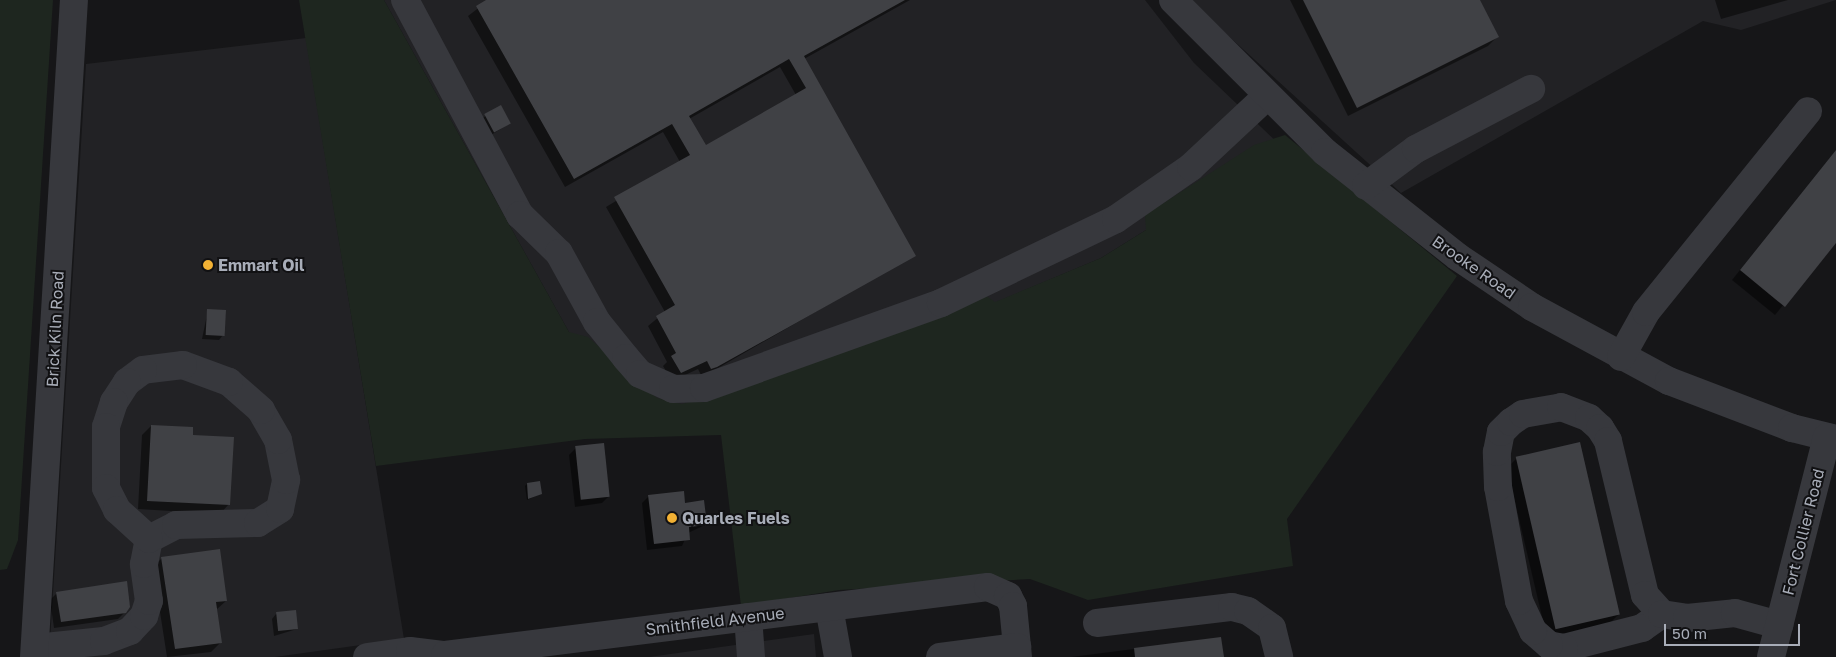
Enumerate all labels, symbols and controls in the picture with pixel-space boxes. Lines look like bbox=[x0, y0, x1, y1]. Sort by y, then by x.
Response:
street label: Brooke Road bbox=[1429, 231, 1519, 303]
place label: Emmart Oil bbox=[218, 255, 304, 275]
marker: Emmart Oil bbox=[202, 259, 214, 271]
street label: Brick Kiln Road bbox=[42, 270, 68, 388]
street label: Fort Collier Road bbox=[1778, 467, 1828, 597]
place label: Quarles Fuels bbox=[682, 508, 790, 528]
marker: Quarles Fuels bbox=[666, 512, 678, 524]
street label: Smithfield Avenue bbox=[645, 603, 785, 639]
scale bar bbox=[1666, 614, 1802, 646]
text: 50 m bbox=[1672, 624, 1707, 642]

